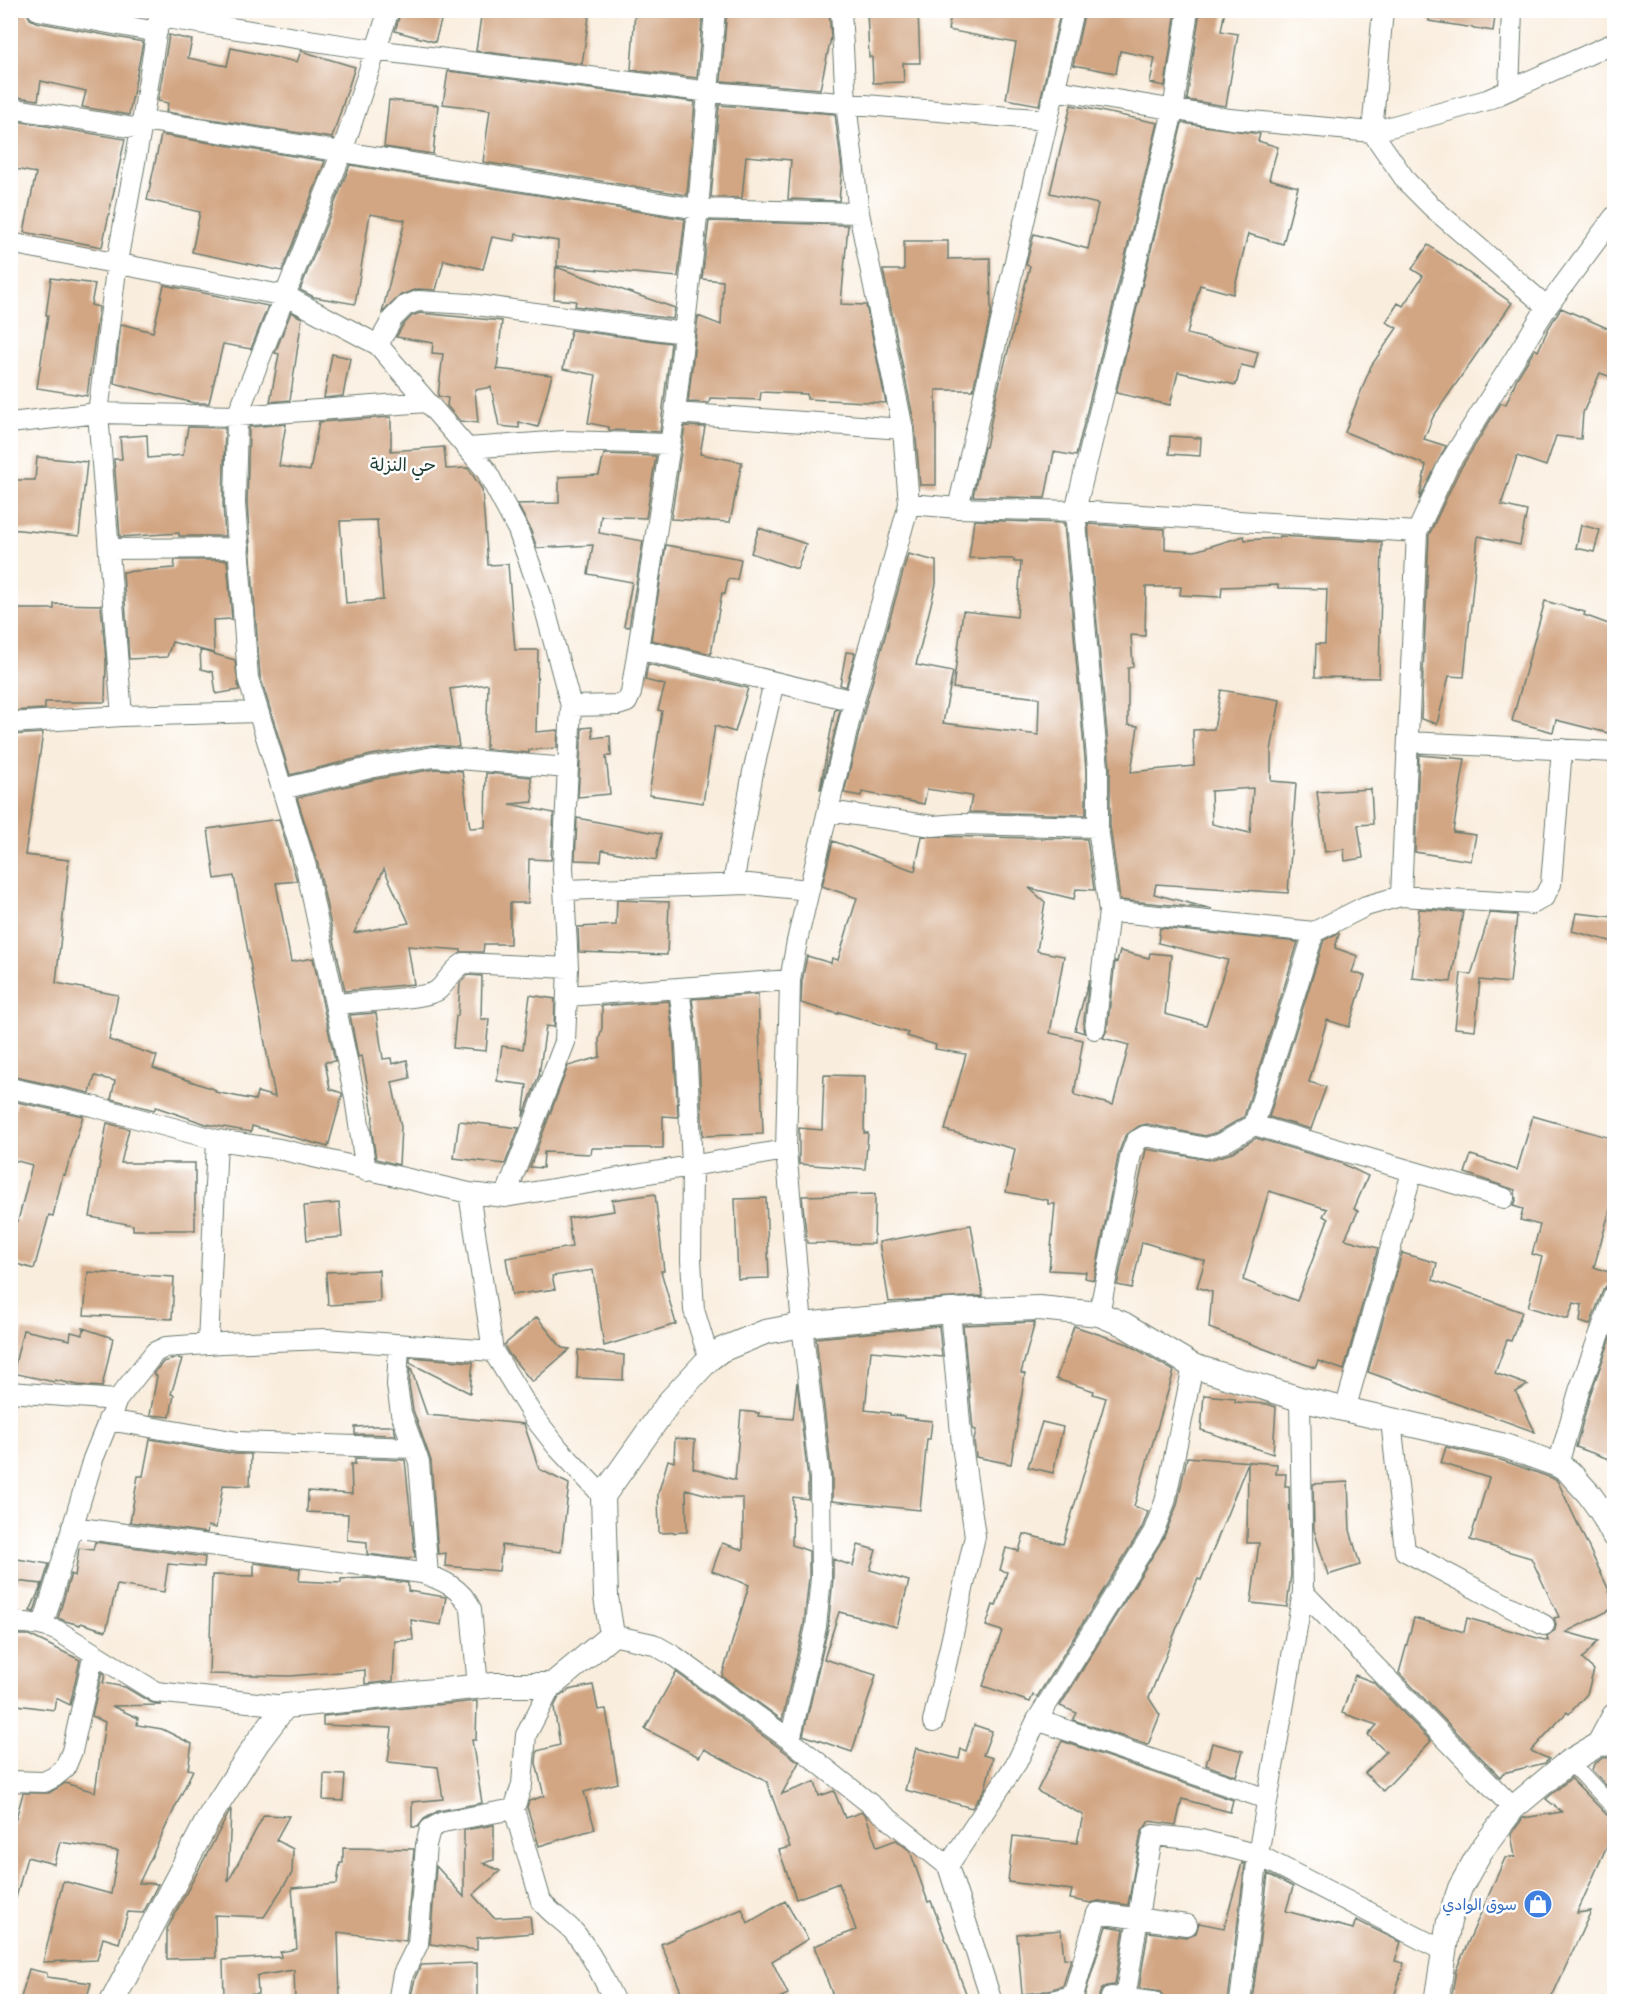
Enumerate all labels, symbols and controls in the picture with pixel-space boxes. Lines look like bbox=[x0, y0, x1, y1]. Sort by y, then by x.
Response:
district label: حي النزلة bbox=[370, 453, 436, 481]
shop icon: سوق الوادي bbox=[1522, 1888, 1554, 1920]
place label: سوق الوادي bbox=[1442, 1894, 1517, 1916]

